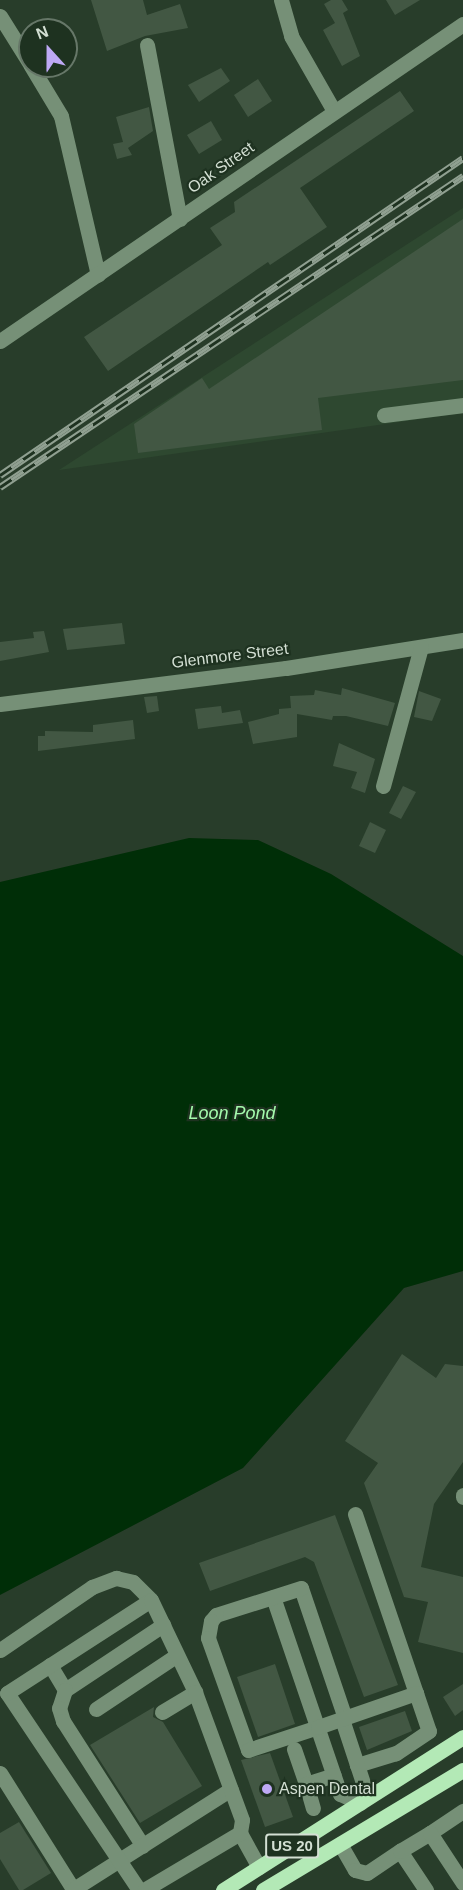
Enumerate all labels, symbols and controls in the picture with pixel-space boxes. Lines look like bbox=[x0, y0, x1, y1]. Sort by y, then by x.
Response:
north arrow bbox=[18, 18, 78, 78]
text: N bbox=[34, 23, 51, 43]
street label: Oak Street bbox=[184, 138, 258, 198]
street label: Glenmore Street bbox=[171, 639, 289, 673]
water label: Loon Pond bbox=[188, 1102, 276, 1124]
place label: Aspen Dental bbox=[279, 1779, 375, 1799]
marker: Aspen Dental bbox=[260, 1782, 274, 1796]
road number: US 20 bbox=[265, 1834, 319, 1858]

